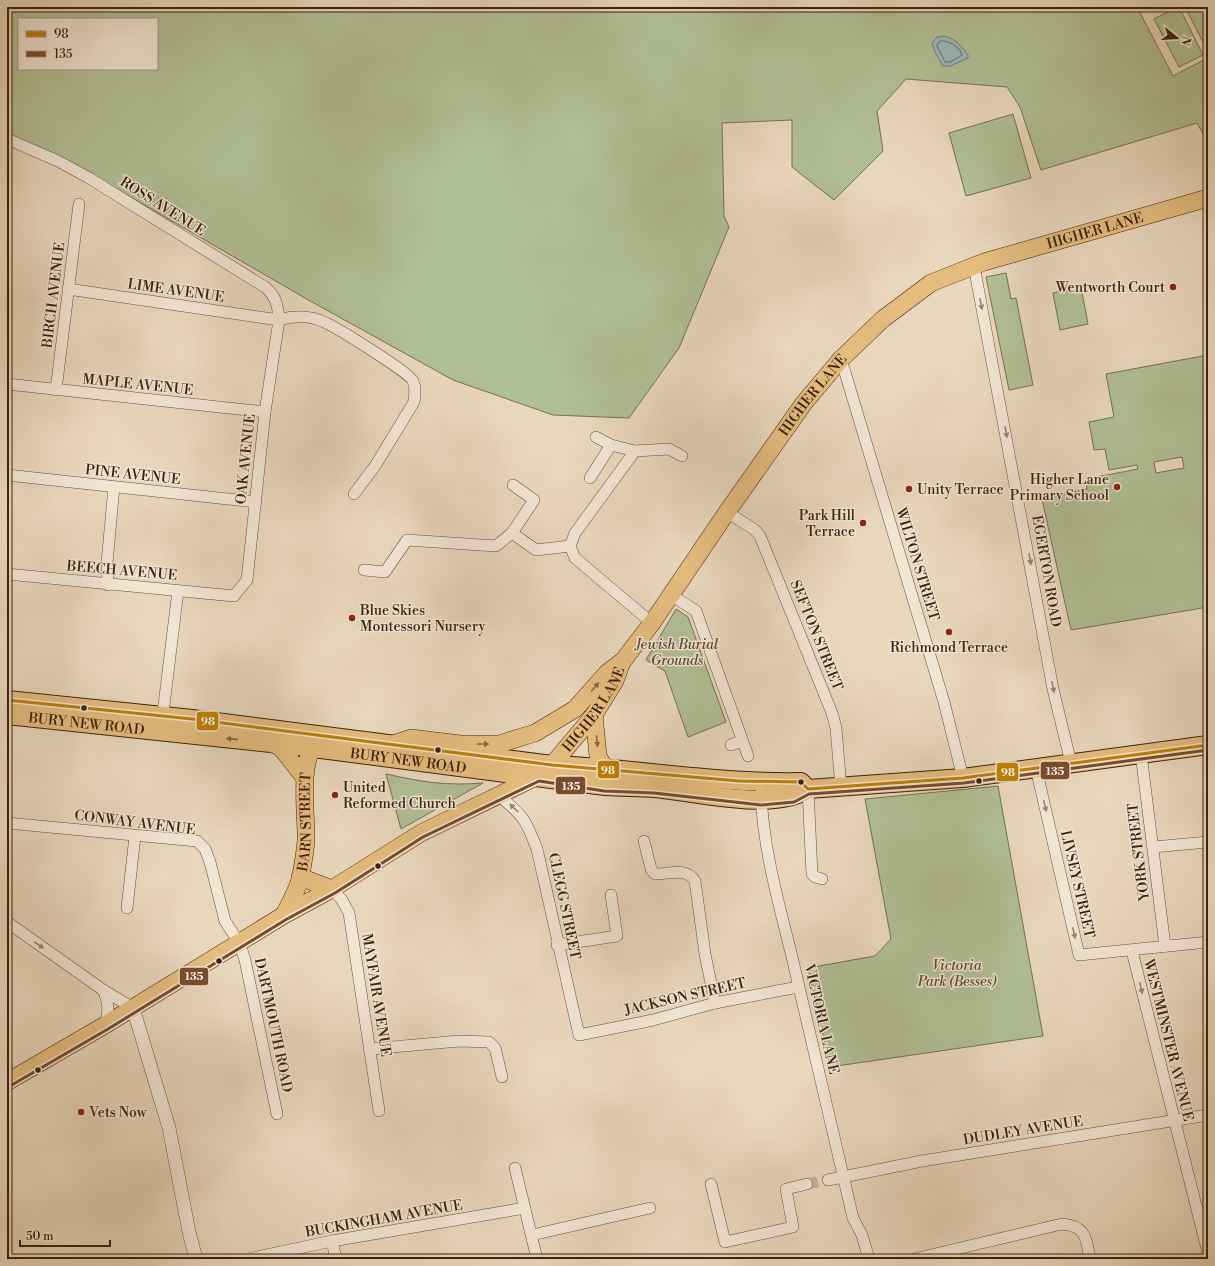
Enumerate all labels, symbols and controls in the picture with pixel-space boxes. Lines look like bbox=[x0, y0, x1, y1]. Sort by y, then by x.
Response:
legend bbox=[18, 18, 158, 70]
north arrow bbox=[1157, 18, 1197, 58]
text: 98 bbox=[54, 27, 69, 42]
text: N bbox=[1177, 34, 1194, 47]
text: 135 bbox=[54, 47, 73, 62]
street label: ROSS AVENUE bbox=[116, 173, 209, 240]
street label: HIGHER LANE bbox=[1045, 209, 1146, 254]
street label: BIRCH AVENUE bbox=[38, 241, 69, 350]
street label: LIME AVENUE bbox=[126, 275, 225, 307]
place label: Wentworth Court bbox=[1055, 279, 1165, 297]
marker: Wentworth Court bbox=[1168, 282, 1178, 292]
one-way arrow bbox=[978, 298, 984, 310]
street label: HIGHER LANE bbox=[775, 351, 851, 440]
street label: MAPLE AVENUE bbox=[82, 370, 194, 400]
street label: OAK AVENUE bbox=[232, 413, 260, 505]
one-way arrow bbox=[1003, 426, 1009, 438]
street label: PINE AVENUE bbox=[84, 461, 182, 489]
place label: Higher Lane Primary School bbox=[1010, 471, 1109, 505]
place label: Unity Terrace bbox=[917, 481, 1004, 499]
marker: Higher Lane Primary School bbox=[1112, 482, 1122, 492]
marker: Unity Terrace bbox=[904, 484, 914, 494]
street label: WILTON STREET bbox=[891, 505, 943, 623]
place label: Park Hill Terrace bbox=[799, 507, 855, 541]
street label: EGERTON ROAD bbox=[1027, 514, 1065, 629]
marker: Park Hill Terrace bbox=[858, 518, 868, 528]
one-way arrow bbox=[1027, 553, 1033, 566]
street label: BEECH AVENUE bbox=[65, 557, 178, 585]
street label: SEFTON STREET bbox=[786, 578, 846, 693]
place label: Blue Skies Montessori Nursery bbox=[359, 602, 485, 636]
marker: Blue Skies Montessori Nursery bbox=[347, 613, 357, 623]
marker: Richmond Terrace bbox=[944, 627, 954, 637]
park label: Jewish Burial Grounds bbox=[634, 636, 719, 670]
place label: Richmond Terrace bbox=[890, 639, 1008, 657]
street label: HIGHER LANE bbox=[559, 665, 629, 756]
one-way arrow bbox=[1051, 681, 1057, 693]
one-way arrow bbox=[591, 682, 600, 693]
unlabelled marker bbox=[79, 703, 89, 713]
street label: BURY NEW ROAD bbox=[26, 709, 146, 740]
line badge: 98 bbox=[196, 711, 219, 731]
text: 98 bbox=[201, 715, 215, 729]
one-way arrow bbox=[226, 735, 239, 742]
one-way arrow bbox=[593, 735, 600, 747]
one-way arrow bbox=[477, 741, 490, 747]
street label: BURY NEW ROAD bbox=[348, 745, 467, 778]
unlabelled marker bbox=[433, 745, 443, 755]
line badge: 98 bbox=[597, 760, 620, 779]
line badge: 135 bbox=[1040, 761, 1070, 780]
line badge: 98 bbox=[996, 762, 1019, 782]
text: 98 bbox=[601, 764, 615, 778]
text: 135 bbox=[1046, 765, 1065, 779]
text: 98 bbox=[1001, 766, 1015, 780]
street label: BARN STREET bbox=[294, 772, 316, 874]
line badge: 135 bbox=[555, 776, 586, 795]
unlabelled marker bbox=[974, 776, 984, 786]
unlabelled marker bbox=[796, 777, 806, 787]
place label: United Reformed Church bbox=[343, 779, 457, 813]
text: 135 bbox=[562, 780, 581, 794]
marker: United Reformed Church bbox=[330, 790, 340, 800]
one-way arrow bbox=[1042, 800, 1048, 812]
street label: YORK STREET bbox=[1124, 802, 1154, 903]
one-way arrow bbox=[509, 804, 519, 813]
street label: CONWAY AVENUE bbox=[73, 807, 196, 839]
street label: LIVSEY STREET bbox=[1056, 829, 1098, 940]
street label: CLEGG STREET bbox=[544, 851, 584, 961]
unlabelled marker bbox=[373, 861, 383, 871]
one-way arrow bbox=[1072, 927, 1078, 939]
street label: MAYFAIR AVENUE bbox=[357, 932, 395, 1058]
one-way arrow bbox=[34, 940, 44, 948]
unlabelled marker bbox=[214, 956, 224, 966]
street label: DARTMOUTH ROAD bbox=[250, 956, 296, 1094]
street label: WESTMINSTER AVENUE bbox=[1139, 956, 1197, 1123]
park label: Victoria Park (Besses) bbox=[917, 957, 997, 991]
street label: VICTORIA LANE bbox=[799, 961, 842, 1076]
line badge: 135 bbox=[179, 967, 209, 986]
text: 135 bbox=[185, 970, 204, 984]
street label: JACKSON STREET bbox=[622, 974, 748, 1020]
one-way arrow bbox=[1139, 982, 1145, 995]
unlabelled marker bbox=[33, 1065, 43, 1075]
place label: Vets Now bbox=[88, 1104, 147, 1122]
marker: Vets Now bbox=[76, 1107, 86, 1117]
street label: DUDLEY AVENUE bbox=[962, 1113, 1084, 1149]
street label: BUCKINGHAM AVENUE bbox=[303, 1196, 464, 1242]
scale bar bbox=[20, 1222, 110, 1248]
text: 50 m bbox=[26, 1229, 54, 1244]

